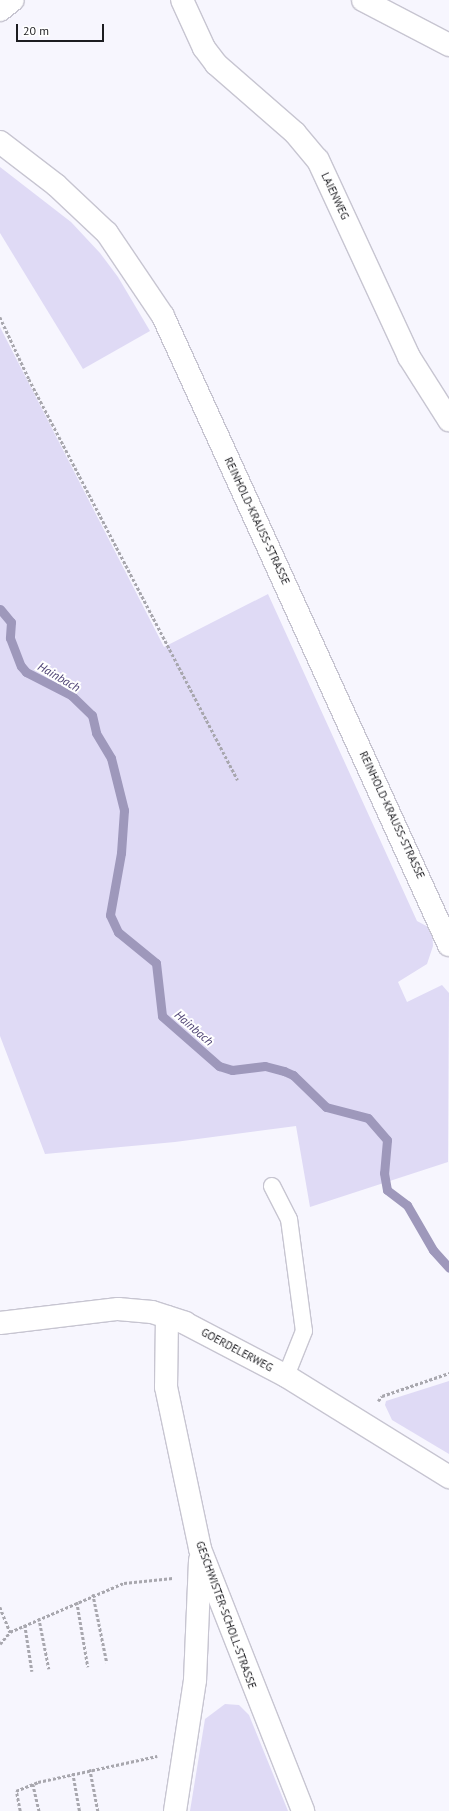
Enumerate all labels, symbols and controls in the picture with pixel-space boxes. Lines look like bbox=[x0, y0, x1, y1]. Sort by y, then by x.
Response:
scale bar bbox=[18, 16, 106, 42]
text: 20 m bbox=[23, 23, 49, 38]
street label: LAIENWEG bbox=[318, 170, 352, 222]
street label: REINHOLD-KRAUSS-STRASSE bbox=[222, 455, 292, 587]
water label: Hainbach bbox=[35, 659, 83, 695]
street label: REINHOLD-KRAUSS-STRASSE bbox=[357, 749, 427, 881]
water label: Hainbach bbox=[172, 1007, 216, 1049]
street label: GOERDELERWEG bbox=[199, 1326, 275, 1374]
street label: GESCHWISTER-SCHOLL-STRASSE bbox=[193, 1539, 259, 1691]

